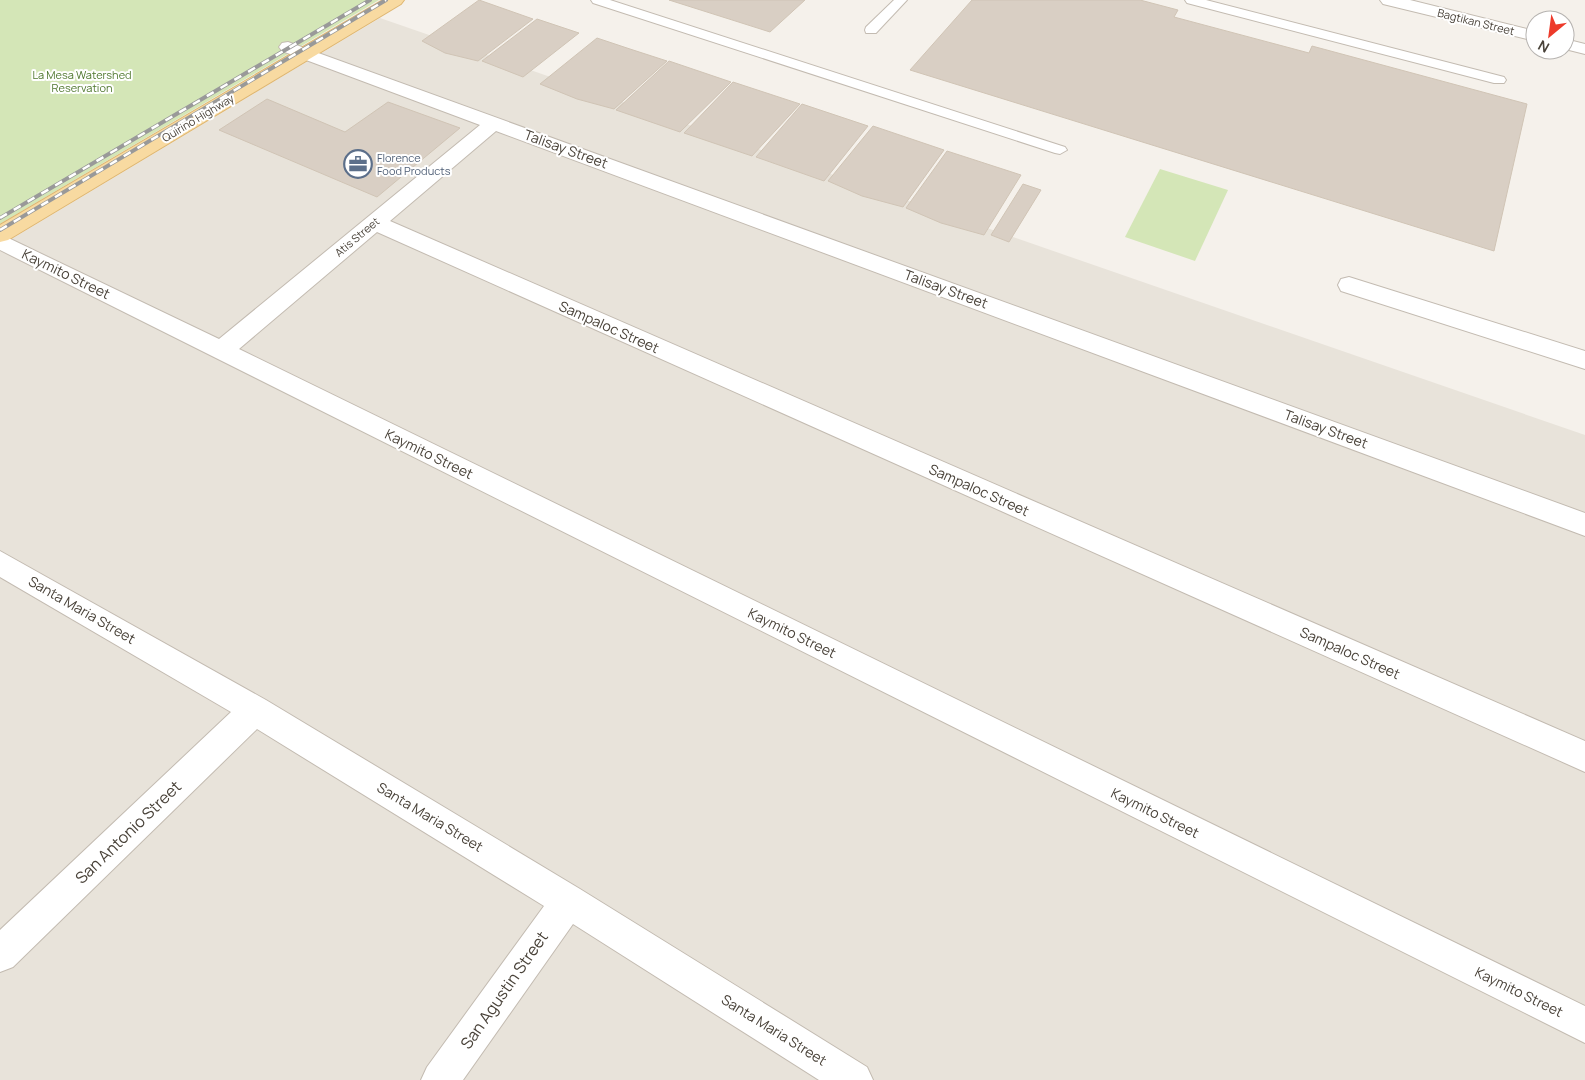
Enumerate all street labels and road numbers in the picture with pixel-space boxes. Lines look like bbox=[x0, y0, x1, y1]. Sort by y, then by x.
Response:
street label: Bagtikan Street bbox=[1436, 5, 1516, 38]
street label: Quirino Highway bbox=[159, 90, 237, 145]
street label: Talisay Street bbox=[522, 125, 611, 173]
street label: Atis Street bbox=[331, 214, 382, 260]
street label: Kaymito Street bbox=[19, 244, 114, 303]
street label: Talisay Street bbox=[902, 265, 991, 313]
street label: Sampaloc Street bbox=[556, 296, 663, 357]
street label: Talisay Street bbox=[1282, 405, 1371, 453]
street label: Kaymito Street bbox=[382, 424, 477, 483]
street label: Sampaloc Street bbox=[926, 459, 1033, 520]
street label: Santa Maria Street bbox=[25, 571, 139, 648]
street label: Kaymito Street bbox=[745, 603, 840, 662]
street label: Sampaloc Street bbox=[1297, 622, 1404, 683]
street label: San Antonio Street bbox=[70, 776, 186, 888]
street label: Santa Maria Street bbox=[374, 777, 487, 856]
street label: Kaymito Street bbox=[1108, 783, 1203, 842]
street label: San Agustin Street bbox=[455, 927, 553, 1053]
street label: Kaymito Street bbox=[1472, 962, 1567, 1021]
street label: Santa Maria Street bbox=[718, 990, 831, 1070]

